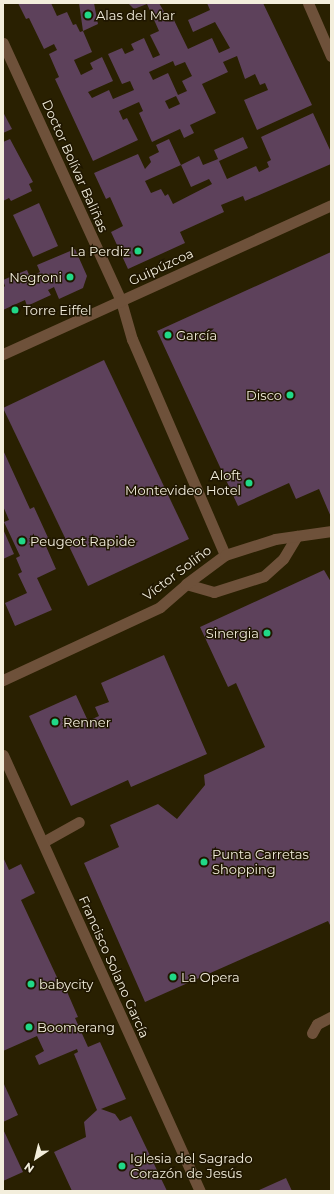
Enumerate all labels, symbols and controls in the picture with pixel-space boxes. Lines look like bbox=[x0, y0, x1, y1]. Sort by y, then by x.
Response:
place label: Alas del Mar bbox=[96, 7, 175, 23]
marker: Alas del Mar bbox=[83, 10, 93, 20]
street label: Doctor Bolívar Baliñas bbox=[39, 97, 111, 235]
place label: La Perdiz bbox=[70, 243, 130, 259]
street label: Guipúzcoa bbox=[126, 245, 196, 289]
marker: La Perdiz bbox=[133, 246, 143, 256]
place label: Negroni bbox=[9, 269, 62, 285]
marker: Negroni bbox=[65, 272, 75, 282]
place label: Torre Eiffel bbox=[23, 302, 92, 318]
marker: Torre Eiffel bbox=[10, 305, 20, 315]
place label: García bbox=[176, 327, 217, 343]
marker: García bbox=[163, 330, 173, 340]
place label: Disco bbox=[246, 387, 282, 403]
marker: Disco bbox=[285, 390, 295, 400]
place label: Aloft Montevideo Hotel bbox=[125, 468, 241, 499]
marker: Aloft Montevideo Hotel bbox=[244, 478, 254, 488]
place label: Peugeot Rapide bbox=[30, 533, 135, 549]
marker: Peugeot Rapide bbox=[17, 536, 27, 546]
street label: Víctor Soliño bbox=[140, 542, 214, 604]
place label: Sinergia bbox=[206, 625, 259, 641]
marker: Sinergia bbox=[262, 628, 272, 638]
place label: Renner bbox=[63, 714, 111, 730]
marker: Renner bbox=[50, 717, 60, 727]
place label: Punta Carretas Shopping bbox=[212, 847, 309, 878]
marker: Punta Carretas Shopping bbox=[199, 857, 209, 867]
street label: Francisco Solano García bbox=[76, 894, 152, 1040]
place label: La Opera bbox=[181, 969, 240, 985]
marker: La Opera bbox=[168, 972, 178, 982]
place label: babycity bbox=[39, 976, 93, 992]
marker: babycity bbox=[26, 979, 36, 989]
place label: Boomerang bbox=[37, 1019, 115, 1035]
marker: Boomerang bbox=[24, 1022, 34, 1032]
north arrow bbox=[16, 1138, 56, 1178]
place label: Iglesia del Sagrado Corazón de Jesús bbox=[130, 1151, 253, 1182]
text: N bbox=[21, 1160, 37, 1176]
marker: Iglesia del Sagrado Corazón de Jesús bbox=[117, 1161, 127, 1171]

